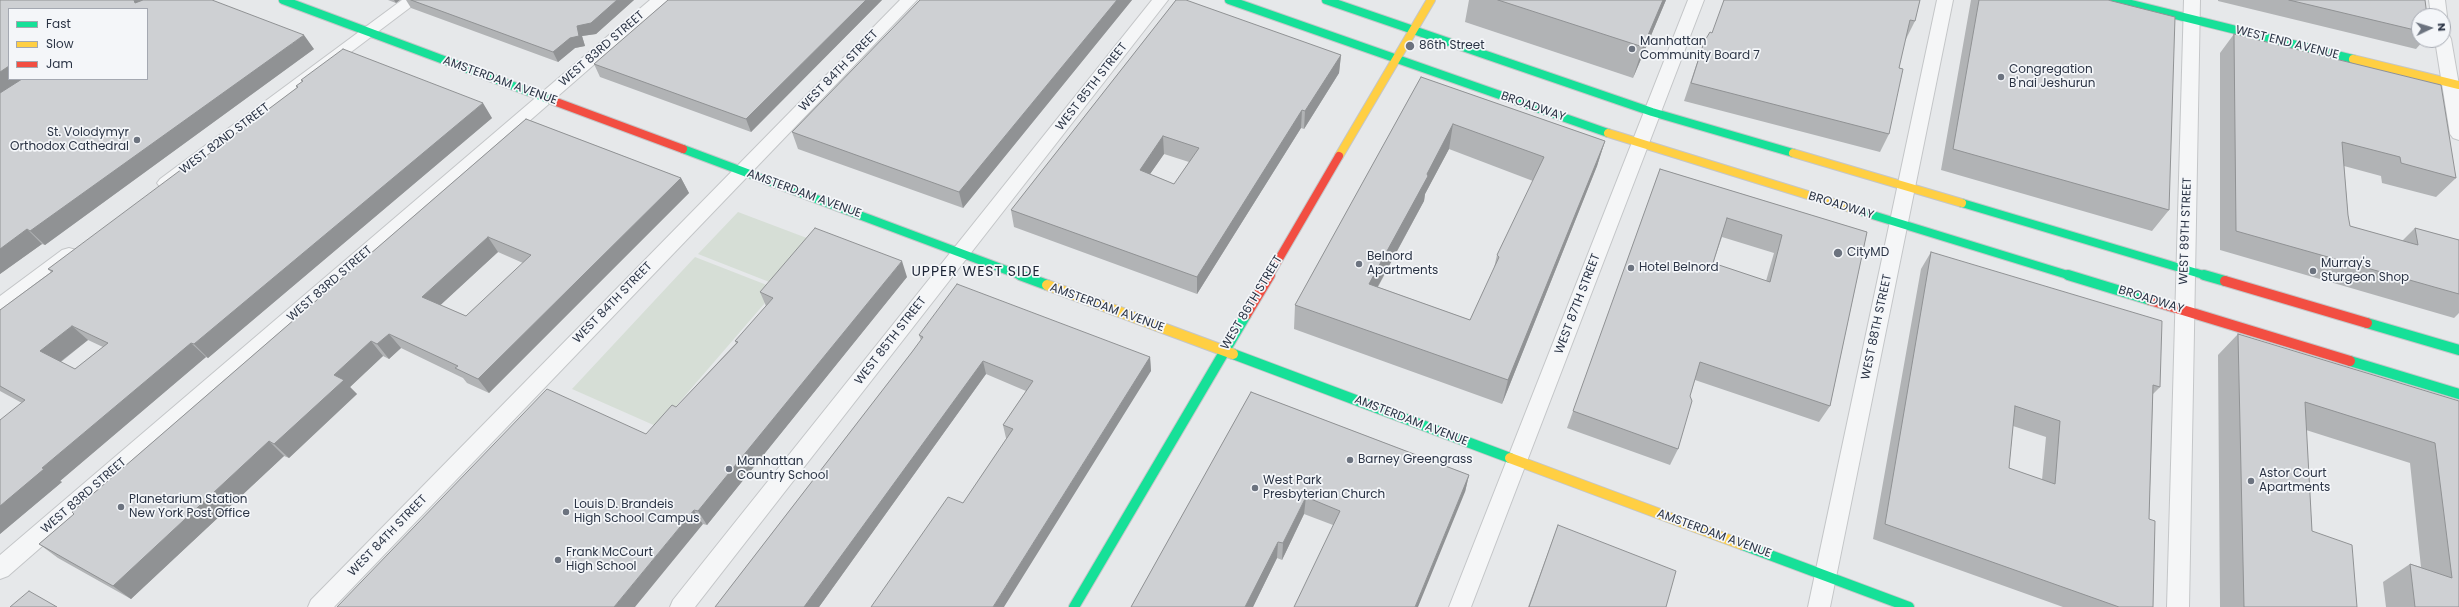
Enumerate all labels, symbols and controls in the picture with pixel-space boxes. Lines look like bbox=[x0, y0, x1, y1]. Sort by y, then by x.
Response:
legend bbox=[8, 8, 148, 80]
street label: WEST 83RD STREET bbox=[557, 8, 647, 90]
north arrow bbox=[2411, 8, 2451, 48]
text: Fast bbox=[46, 15, 71, 32]
street label: WEST END AVENUE bbox=[2234, 23, 2340, 63]
text: N bbox=[2434, 23, 2450, 32]
street label: WEST 84TH STREET bbox=[797, 27, 881, 115]
text: Slow bbox=[46, 35, 74, 52]
place label: Manhattan Community Board 7 bbox=[1640, 35, 1760, 63]
place label: 86th Street bbox=[1419, 39, 1485, 53]
street label: WEST 85TH STREET bbox=[1053, 40, 1131, 134]
marker: 86th Street bbox=[1404, 40, 1416, 52]
marker: Manhattan Community Board 7 bbox=[1627, 44, 1637, 54]
street label: AMSTERDAM AVENUE bbox=[441, 54, 559, 108]
text: Jam bbox=[46, 55, 73, 72]
place label: Congregation B'nai Jeshurun bbox=[2009, 63, 2095, 91]
marker: Congregation B'nai Jeshurun bbox=[1996, 72, 2006, 82]
street label: BROADWAY bbox=[1499, 89, 1567, 125]
street label: WEST 82ND STREET bbox=[177, 100, 273, 178]
place label: St. Volodymyr Orthodox Cathedral bbox=[10, 126, 129, 154]
marker: St. Volodymyr Orthodox Cathedral bbox=[132, 135, 142, 145]
street label: AMSTERDAM AVENUE bbox=[745, 167, 863, 221]
street label: WEST 89TH STREET bbox=[2177, 177, 2195, 285]
street label: BROADWAY bbox=[1807, 189, 1875, 223]
street label: WEST 83RD STREET bbox=[285, 243, 375, 325]
place label: CityMD bbox=[1847, 246, 1889, 260]
marker: CityMD bbox=[1832, 247, 1844, 259]
place label: Belnord Apartments bbox=[1367, 250, 1438, 278]
street label: WEST 87TH STREET bbox=[1552, 252, 1604, 356]
street label: WEST 86TH STREET bbox=[1218, 253, 1286, 353]
place label: Murray's Sturgeon Shop bbox=[2321, 257, 2409, 285]
street label: WEST 84TH STREET bbox=[571, 259, 655, 347]
marker: Belnord Apartments bbox=[1354, 259, 1364, 269]
place label: Hotel Belnord bbox=[1639, 261, 1719, 275]
marker: Hotel Belnord bbox=[1626, 263, 1636, 273]
district label: UPPER WEST SIDE bbox=[911, 264, 1041, 280]
marker: Murray's Sturgeon Shop bbox=[2308, 266, 2318, 276]
street label: WEST 88TH STREET bbox=[1859, 273, 1895, 381]
street label: AMSTERDAM AVENUE bbox=[1048, 281, 1166, 335]
street label: BROADWAY bbox=[2117, 283, 2185, 317]
street label: WEST 85TH STREET bbox=[852, 294, 930, 388]
street label: AMSTERDAM AVENUE bbox=[1352, 393, 1470, 449]
place label: Barney Greengrass bbox=[1358, 453, 1473, 467]
street label: WEST 83RD STREET bbox=[39, 455, 129, 537]
place label: Manhattan Country School bbox=[737, 455, 828, 483]
marker: Barney Greengrass bbox=[1345, 455, 1355, 465]
marker: Manhattan Country School bbox=[724, 464, 734, 474]
place label: Astor Court Apartments bbox=[2259, 467, 2330, 495]
place label: West Park Presbyterian Church bbox=[1263, 474, 1385, 502]
marker: Astor Court Apartments bbox=[2246, 476, 2256, 486]
marker: West Park Presbyterian Church bbox=[1250, 483, 1260, 493]
street label: WEST 84TH STREET bbox=[346, 492, 430, 580]
place label: Planetarium Station New York Post Office bbox=[129, 493, 250, 521]
place label: Louis D. Brandeis High School Campus bbox=[574, 498, 700, 526]
marker: Planetarium Station New York Post Office bbox=[116, 502, 126, 512]
marker: Louis D. Brandeis High School Campus bbox=[561, 507, 571, 517]
street label: AMSTERDAM AVENUE bbox=[1655, 507, 1773, 561]
place label: Frank McCourt High School bbox=[566, 546, 653, 574]
marker: Frank McCourt High School bbox=[553, 555, 563, 565]

